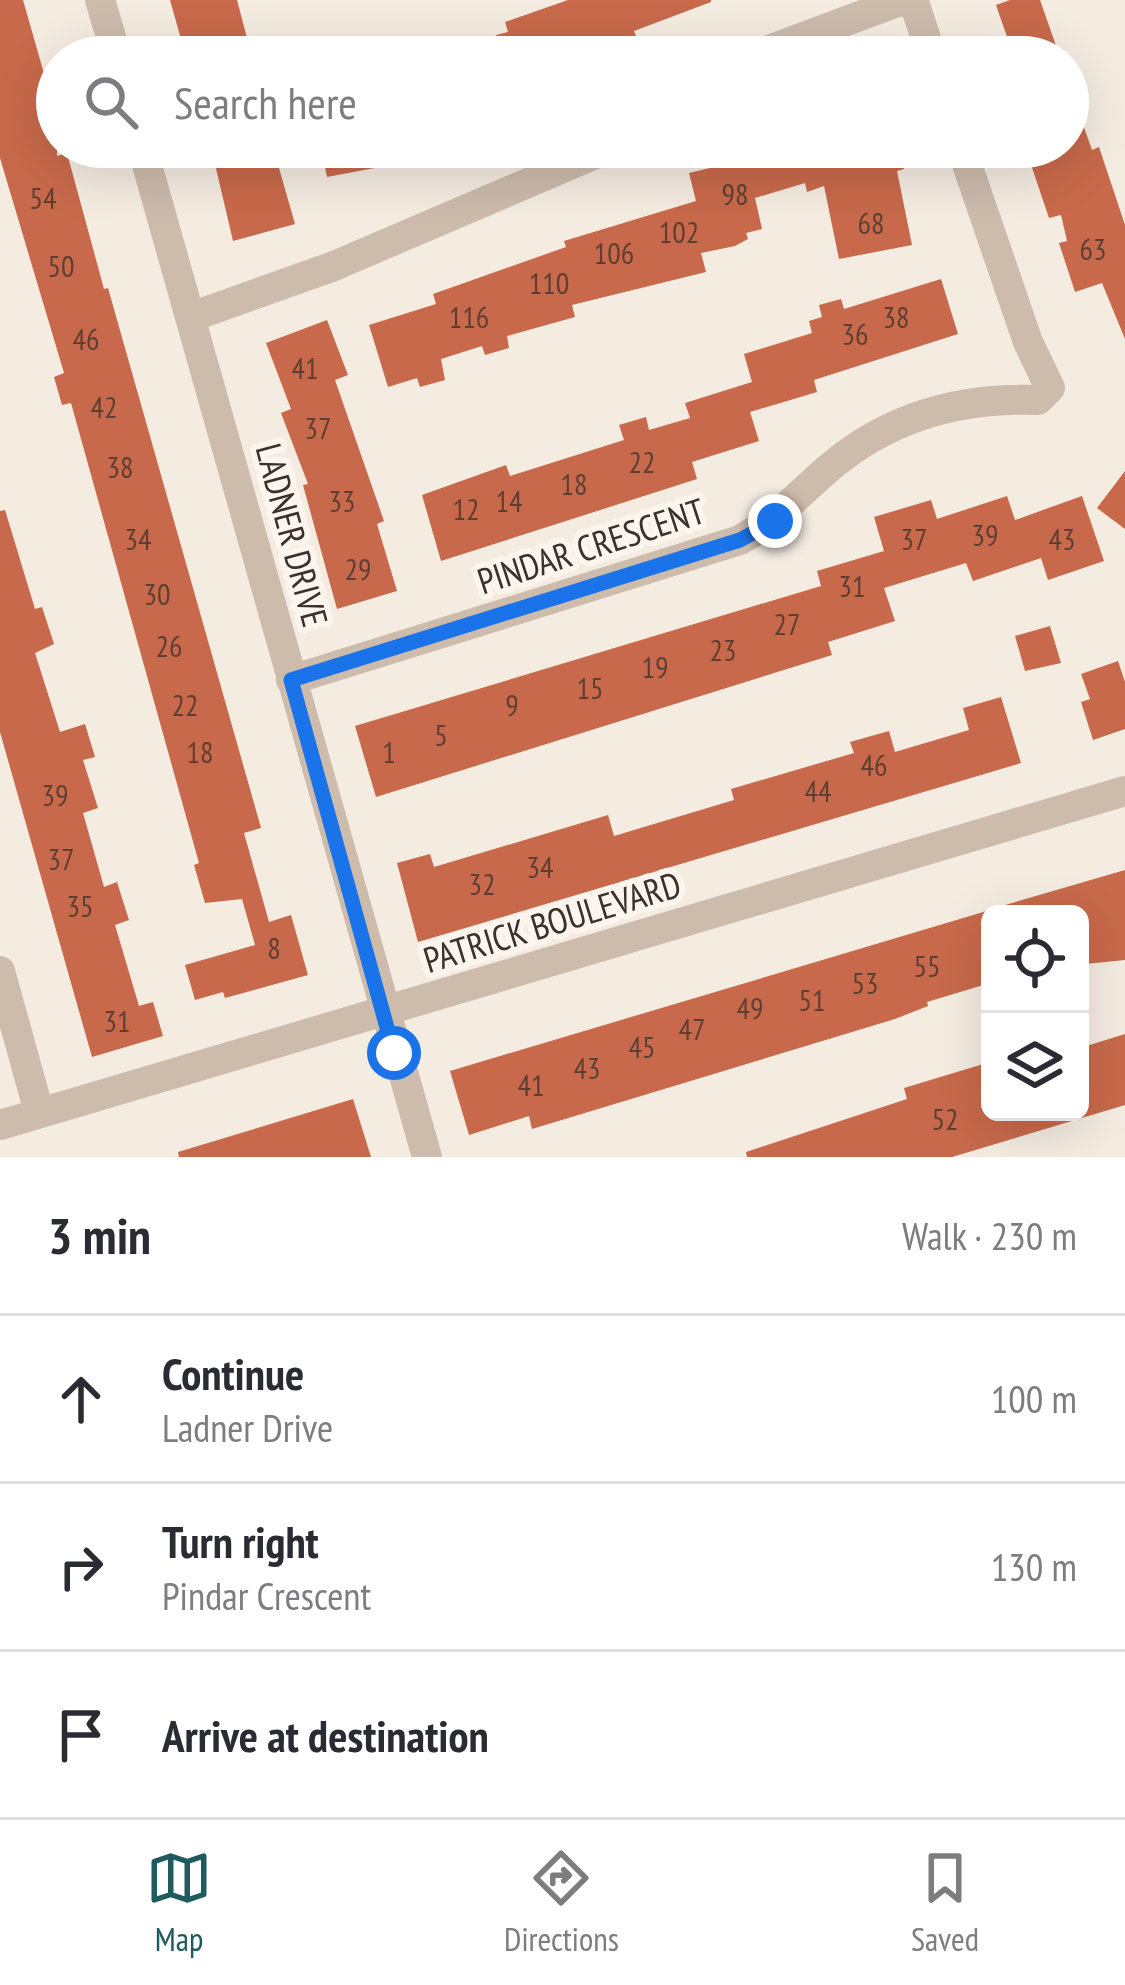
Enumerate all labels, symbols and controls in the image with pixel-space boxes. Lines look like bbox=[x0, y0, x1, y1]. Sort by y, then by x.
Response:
search box bbox=[36, 36, 1089, 168]
icon: search bbox=[78, 69, 144, 135]
text: Search here bbox=[174, 73, 357, 131]
house number: 98 bbox=[722, 174, 749, 213]
house number: 54 bbox=[30, 178, 57, 217]
house number: 68 bbox=[858, 203, 885, 242]
house number: 102 bbox=[659, 212, 699, 251]
house number: 63 bbox=[1080, 229, 1107, 268]
house number: 106 bbox=[594, 233, 634, 272]
house number: 50 bbox=[48, 246, 75, 285]
house number: 110 bbox=[529, 263, 569, 302]
house number: 116 bbox=[449, 297, 489, 336]
house number: 38 bbox=[883, 297, 910, 336]
house number: 36 bbox=[842, 314, 869, 353]
house number: 46 bbox=[73, 319, 100, 358]
house number: 41 bbox=[292, 348, 319, 387]
house number: 42 bbox=[91, 387, 118, 426]
house number: 37 bbox=[305, 408, 332, 447]
street label: LADNER DRIVE bbox=[246, 438, 339, 632]
house number: 22 bbox=[629, 442, 656, 481]
house number: 38 bbox=[107, 447, 134, 486]
house number: 18 bbox=[561, 464, 588, 503]
house number: 33 bbox=[329, 481, 356, 520]
house number: 14 bbox=[496, 481, 523, 520]
street label: PINDAR CRESCENT bbox=[471, 487, 710, 604]
house number: 12 bbox=[453, 489, 480, 528]
route end bbox=[748, 494, 802, 548]
house number: 39 bbox=[972, 515, 999, 554]
house number: 34 bbox=[125, 519, 152, 558]
house number: 37 bbox=[901, 519, 928, 558]
house number: 43 bbox=[1049, 519, 1076, 558]
house number: 29 bbox=[345, 549, 372, 588]
house number: 31 bbox=[839, 566, 866, 605]
house number: 30 bbox=[144, 574, 171, 613]
house number: 27 bbox=[774, 604, 801, 643]
house number: 26 bbox=[156, 626, 183, 665]
house number: 23 bbox=[710, 630, 737, 669]
house number: 19 bbox=[642, 647, 669, 686]
house number: 15 bbox=[577, 668, 604, 707]
house number: 22 bbox=[172, 685, 199, 724]
house number: 9 bbox=[505, 685, 519, 724]
house number: 5 bbox=[434, 715, 448, 754]
house number: 18 bbox=[187, 732, 214, 771]
house number: 1 bbox=[382, 732, 396, 771]
house number: 46 bbox=[861, 745, 888, 784]
house number: 44 bbox=[805, 771, 832, 810]
house number: 39 bbox=[42, 775, 69, 814]
house number: 37 bbox=[48, 839, 75, 878]
house number: 34 bbox=[527, 847, 554, 886]
street label: PATRICK BOULEVARD bbox=[418, 860, 686, 983]
house number: 32 bbox=[469, 864, 496, 903]
house number: 35 bbox=[67, 886, 94, 925]
map controls bbox=[981, 905, 1089, 1121]
button: locate bbox=[981, 905, 1089, 1013]
house number: 8 bbox=[267, 928, 281, 967]
house number: 55 bbox=[914, 946, 941, 985]
house number: 53 bbox=[852, 963, 879, 1002]
house number: 51 bbox=[799, 980, 826, 1019]
house number: 49 bbox=[737, 988, 764, 1027]
house number: 31 bbox=[104, 1001, 131, 1040]
house number: 47 bbox=[679, 1009, 706, 1048]
button: layers bbox=[981, 1013, 1089, 1121]
route start bbox=[367, 1026, 421, 1080]
house number: 45 bbox=[629, 1027, 656, 1066]
house number: 43 bbox=[574, 1048, 601, 1087]
house number: 41 bbox=[518, 1065, 545, 1104]
house number: 52 bbox=[932, 1099, 959, 1138]
text: 3 min bbox=[48, 1202, 151, 1268]
text: Walk · 230 m bbox=[902, 1210, 1077, 1261]
text: Continue bbox=[162, 1344, 304, 1402]
icon: ahead bbox=[48, 1366, 114, 1432]
text: 100 m bbox=[991, 1373, 1077, 1424]
text: Ladner Drive bbox=[162, 1402, 333, 1453]
text: Turn right bbox=[162, 1512, 319, 1570]
icon: right bbox=[48, 1534, 114, 1600]
text: 130 m bbox=[991, 1541, 1077, 1592]
text: Pindar Crescent bbox=[162, 1570, 371, 1621]
icon: arrive bbox=[48, 1702, 114, 1768]
text: Arrive at destination bbox=[162, 1706, 489, 1764]
tab: Map bbox=[146, 1845, 212, 1960]
tab: Directions bbox=[504, 1845, 619, 1960]
tab: Saved bbox=[911, 1845, 979, 1960]

